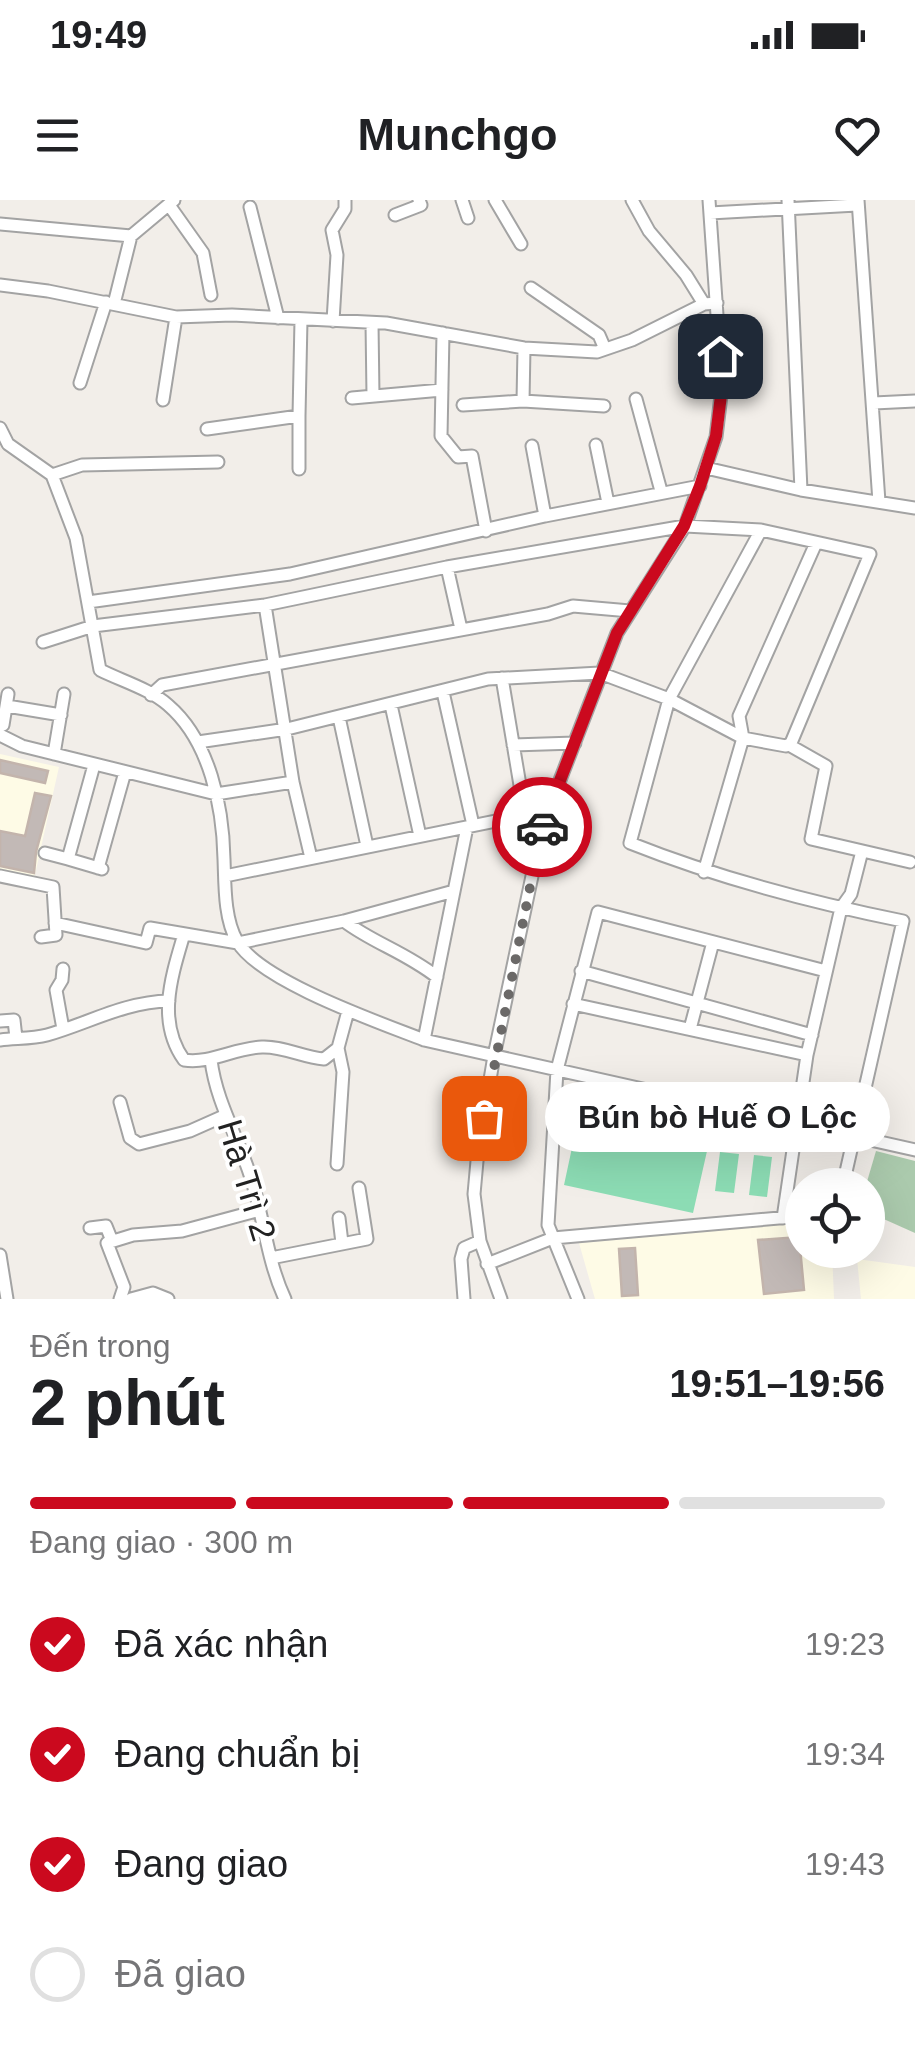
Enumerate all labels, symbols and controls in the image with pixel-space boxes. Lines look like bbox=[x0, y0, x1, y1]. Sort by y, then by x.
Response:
text: 19:49 bbox=[50, 14, 147, 56]
icon: menu bbox=[30, 108, 85, 163]
icon: heart bbox=[830, 108, 885, 163]
text: Munchgo bbox=[358, 109, 557, 160]
pin bbox=[678, 314, 763, 399]
icon: home bbox=[693, 329, 748, 384]
courier bbox=[492, 777, 592, 877]
icon: car bbox=[515, 800, 570, 855]
pin bbox=[442, 1076, 527, 1161]
callout: Bún bò Huế O Lộc bbox=[544, 1083, 889, 1153]
icon: bag bbox=[457, 1091, 512, 1146]
text: Bún bò Huế O Lộc bbox=[578, 1099, 857, 1135]
street label: Hà Trì 2 bbox=[211, 1115, 284, 1245]
map controls bbox=[785, 1168, 885, 1268]
button: locate bbox=[785, 1168, 885, 1268]
text: Đến trong bbox=[30, 1328, 171, 1364]
text: 19:51–19:56 bbox=[669, 1363, 885, 1405]
text: 2 phút bbox=[30, 1366, 225, 1439]
text: Đang giao · 300 m bbox=[30, 1524, 293, 1560]
icon: check bbox=[30, 1617, 85, 1672]
text: Đã xác nhận bbox=[115, 1623, 328, 1665]
text: 19:23 bbox=[805, 1626, 885, 1662]
icon: check bbox=[30, 1727, 85, 1782]
text: Đang chuẩn bị bbox=[115, 1733, 360, 1775]
text: 19:34 bbox=[805, 1736, 885, 1772]
icon: check bbox=[30, 1837, 85, 1892]
text: Đang giao bbox=[115, 1843, 288, 1885]
text: 19:43 bbox=[805, 1846, 885, 1882]
text: Đã giao bbox=[115, 1953, 246, 1995]

